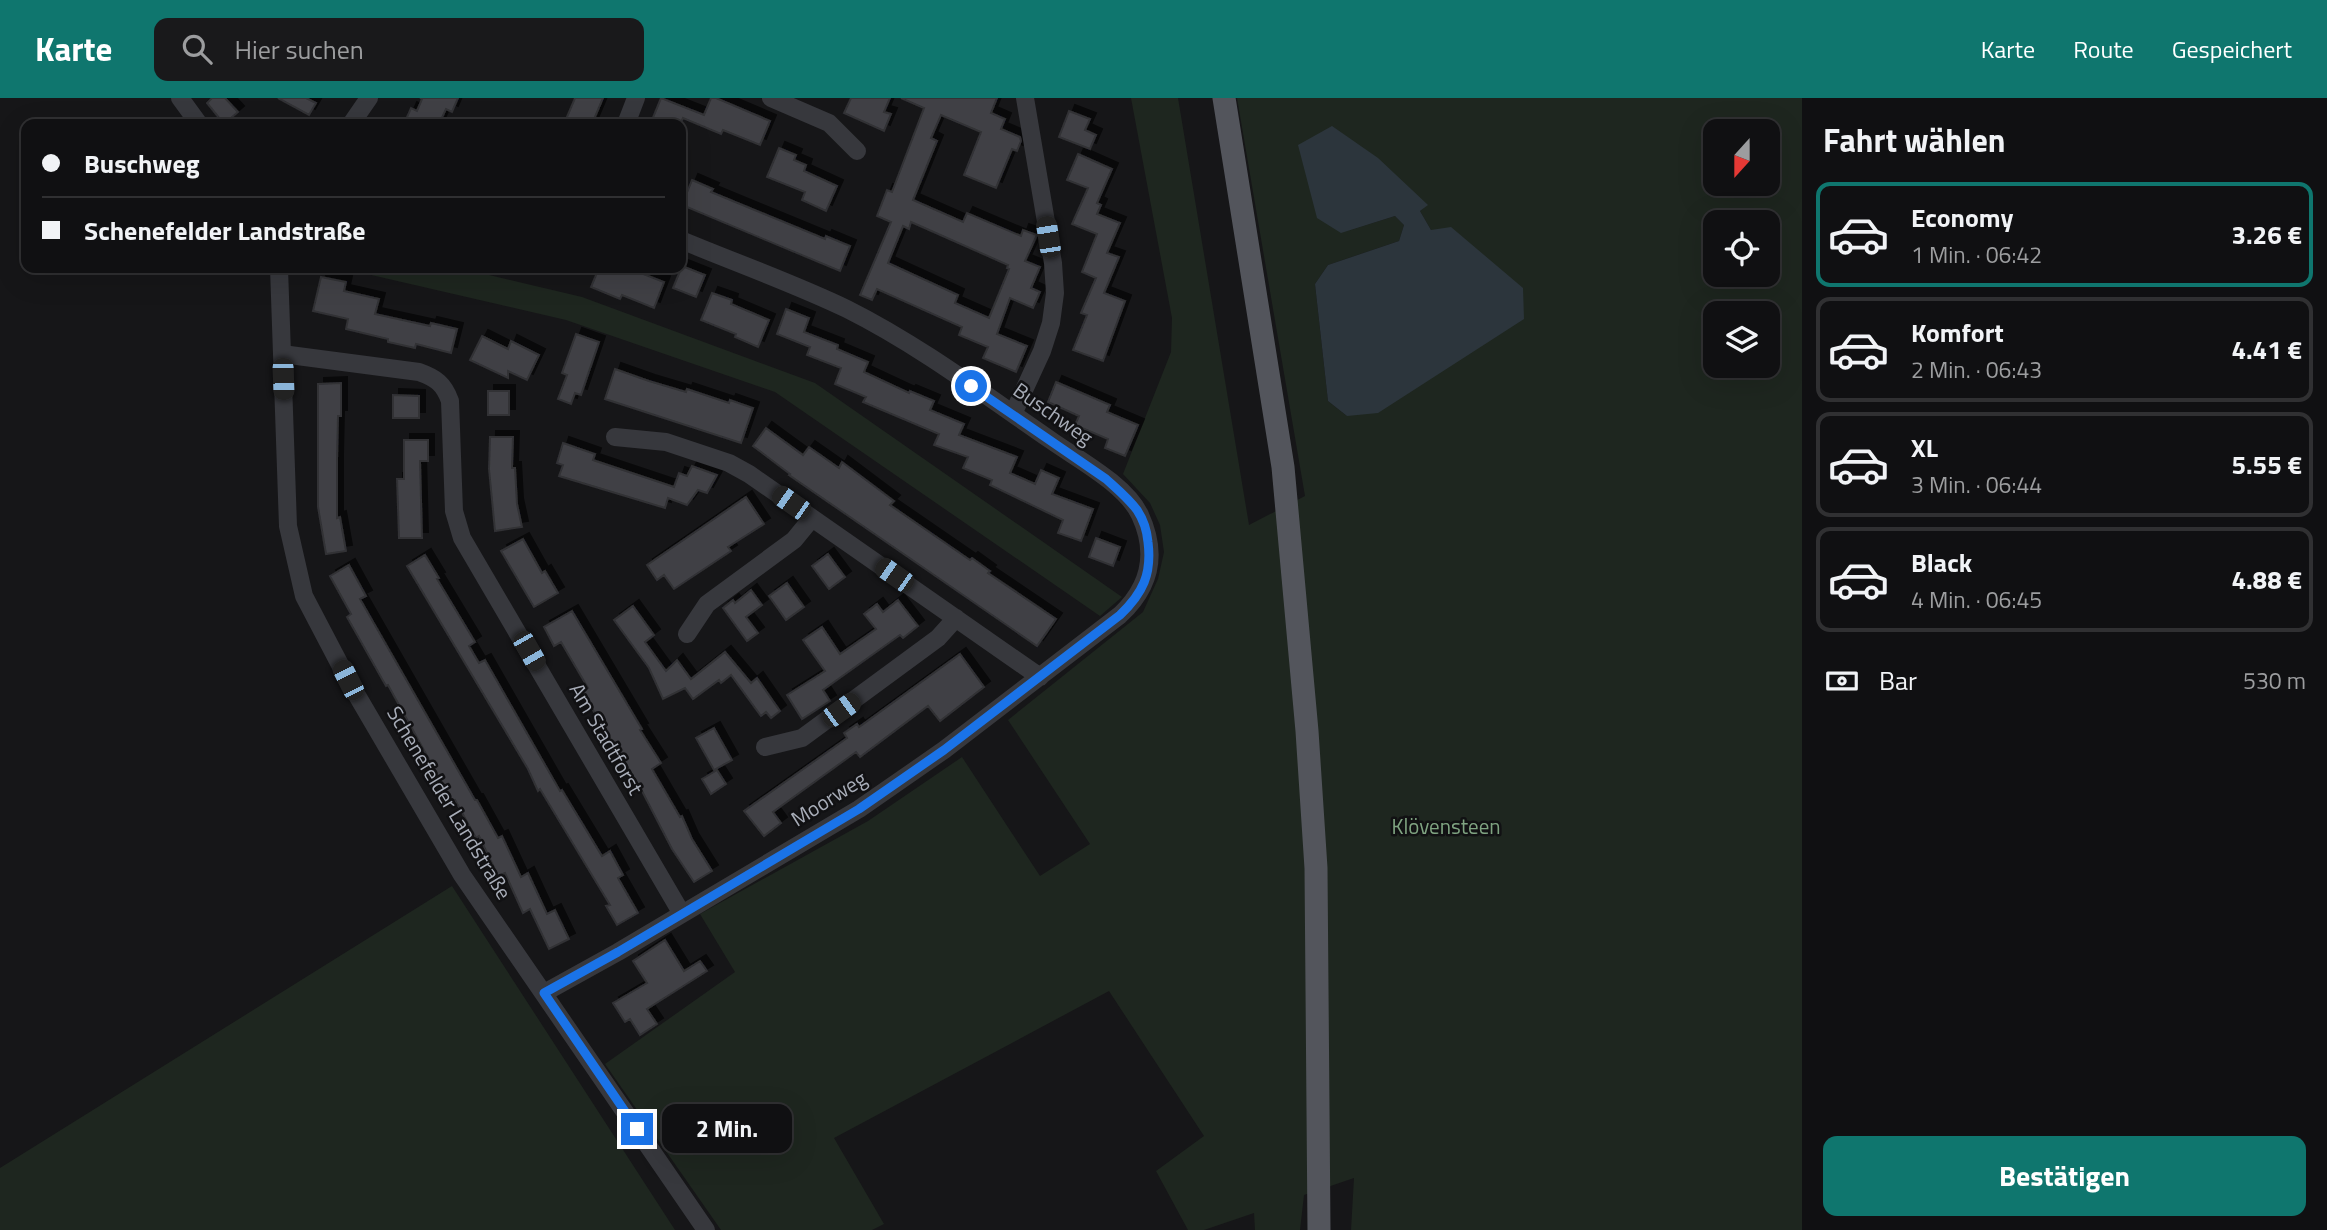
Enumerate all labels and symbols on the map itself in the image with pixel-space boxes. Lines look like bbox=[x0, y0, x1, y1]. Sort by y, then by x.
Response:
north arrow bbox=[1703, 119, 1780, 196]
car bbox=[1035, 215, 1062, 259]
car bbox=[272, 358, 295, 400]
route start bbox=[955, 370, 987, 402]
street label: Buschweg bbox=[1007, 374, 1100, 453]
car bbox=[768, 482, 815, 524]
car bbox=[871, 554, 918, 596]
car bbox=[510, 628, 549, 674]
car bbox=[330, 657, 367, 703]
street label: Am Stadtforst bbox=[562, 677, 652, 801]
car bbox=[818, 689, 865, 731]
street label: Schenefelder Landstraße bbox=[379, 700, 520, 905]
street label: Moorweg bbox=[784, 762, 873, 834]
park label: Klövensteen bbox=[1391, 810, 1501, 842]
callout: 2 Min. bbox=[662, 1104, 791, 1154]
route end bbox=[621, 1113, 653, 1145]

